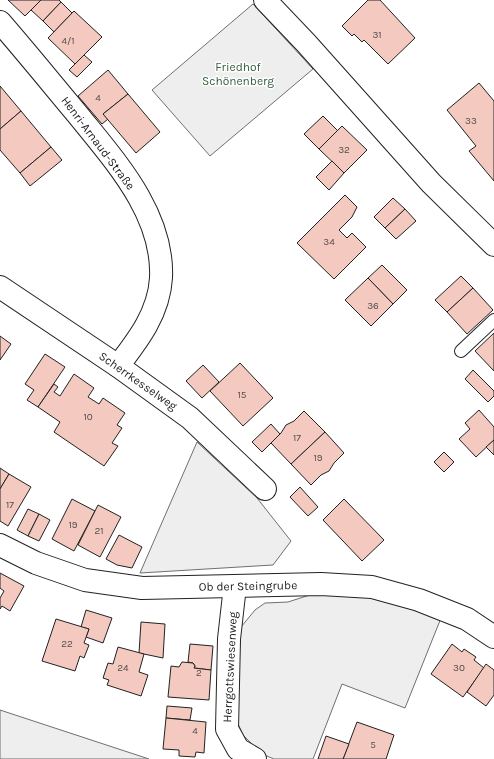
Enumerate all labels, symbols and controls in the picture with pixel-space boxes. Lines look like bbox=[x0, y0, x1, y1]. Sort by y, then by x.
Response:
house number: 31 bbox=[372, 29, 382, 41]
house number: 4/1 bbox=[61, 35, 75, 47]
park label: Friedhof Schönenberg bbox=[202, 60, 274, 88]
house number: 4 bbox=[95, 92, 101, 104]
street label: Henri-Arnaud-Straße bbox=[58, 94, 138, 192]
house number: 33 bbox=[465, 115, 477, 127]
house number: 32 bbox=[338, 144, 350, 156]
house number: 34 bbox=[323, 236, 335, 248]
house number: 36 bbox=[367, 300, 379, 312]
street label: Scherrkesselweg bbox=[96, 349, 180, 413]
house number: 15 bbox=[238, 389, 247, 401]
house number: 10 bbox=[83, 411, 93, 423]
house number: 17 bbox=[293, 432, 301, 444]
house number: 19 bbox=[313, 452, 323, 464]
house number: 17 bbox=[6, 499, 14, 511]
house number: 19 bbox=[68, 519, 78, 531]
house number: 21 bbox=[94, 525, 104, 537]
street label: Ob der Steingrube bbox=[199, 578, 297, 594]
street label: Herrgottswiesenweg bbox=[220, 611, 240, 723]
house number: 22 bbox=[61, 638, 73, 650]
house number: 24 bbox=[117, 662, 129, 674]
house number: 30 bbox=[453, 662, 465, 674]
house number: 2 bbox=[196, 667, 202, 679]
house number: 4 bbox=[192, 725, 198, 737]
house number: 5 bbox=[370, 739, 376, 751]

